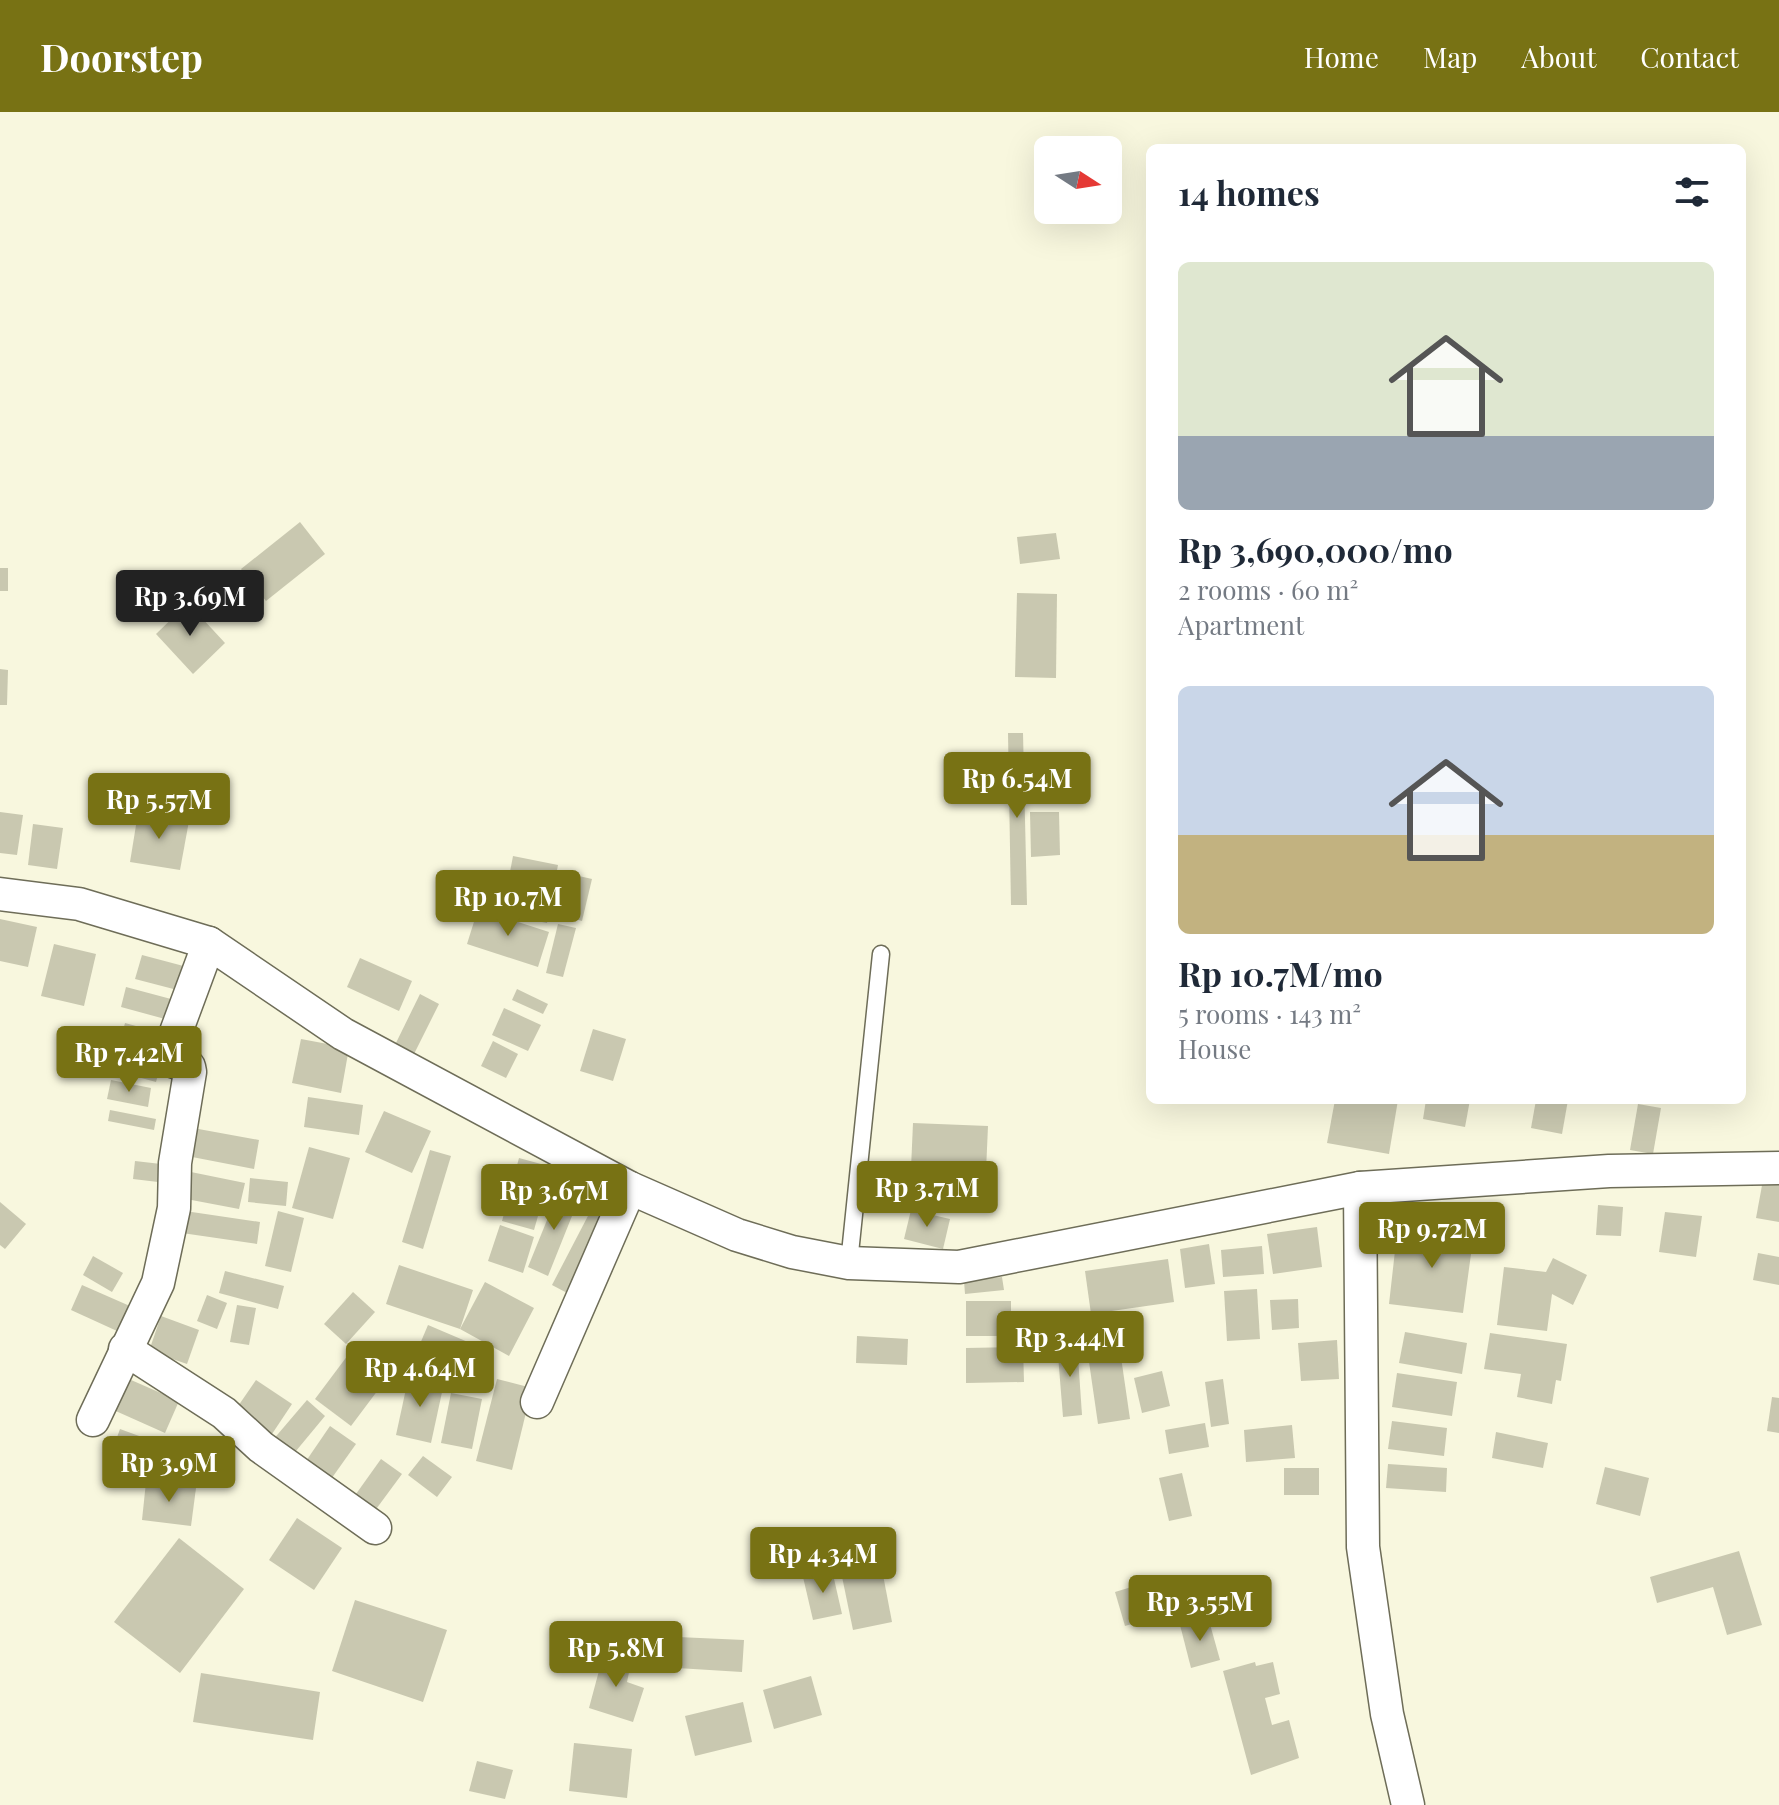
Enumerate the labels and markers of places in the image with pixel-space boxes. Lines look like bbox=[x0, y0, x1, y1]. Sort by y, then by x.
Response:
pin: Rp 3.69M bbox=[107, 570, 273, 638]
pin: Rp 6.54M bbox=[934, 752, 1100, 820]
pin: Rp 5.57M bbox=[76, 773, 242, 841]
pin: Rp 10.7M bbox=[425, 870, 591, 938]
pin: Rp 7.42M bbox=[46, 1026, 212, 1094]
pin: Rp 3.71M bbox=[844, 1161, 1010, 1229]
pin: Rp 3.67M bbox=[471, 1164, 637, 1232]
pin: Rp 9.72M bbox=[1349, 1202, 1515, 1270]
pin: Rp 3.44M bbox=[987, 1311, 1153, 1379]
pin: Rp 4.64M bbox=[337, 1341, 503, 1409]
pin: Rp 3.9M bbox=[95, 1436, 243, 1504]
pin: Rp 4.34M bbox=[740, 1527, 906, 1595]
pin: Rp 3.55M bbox=[1117, 1575, 1283, 1643]
pin: Rp 5.8M bbox=[542, 1621, 690, 1689]

